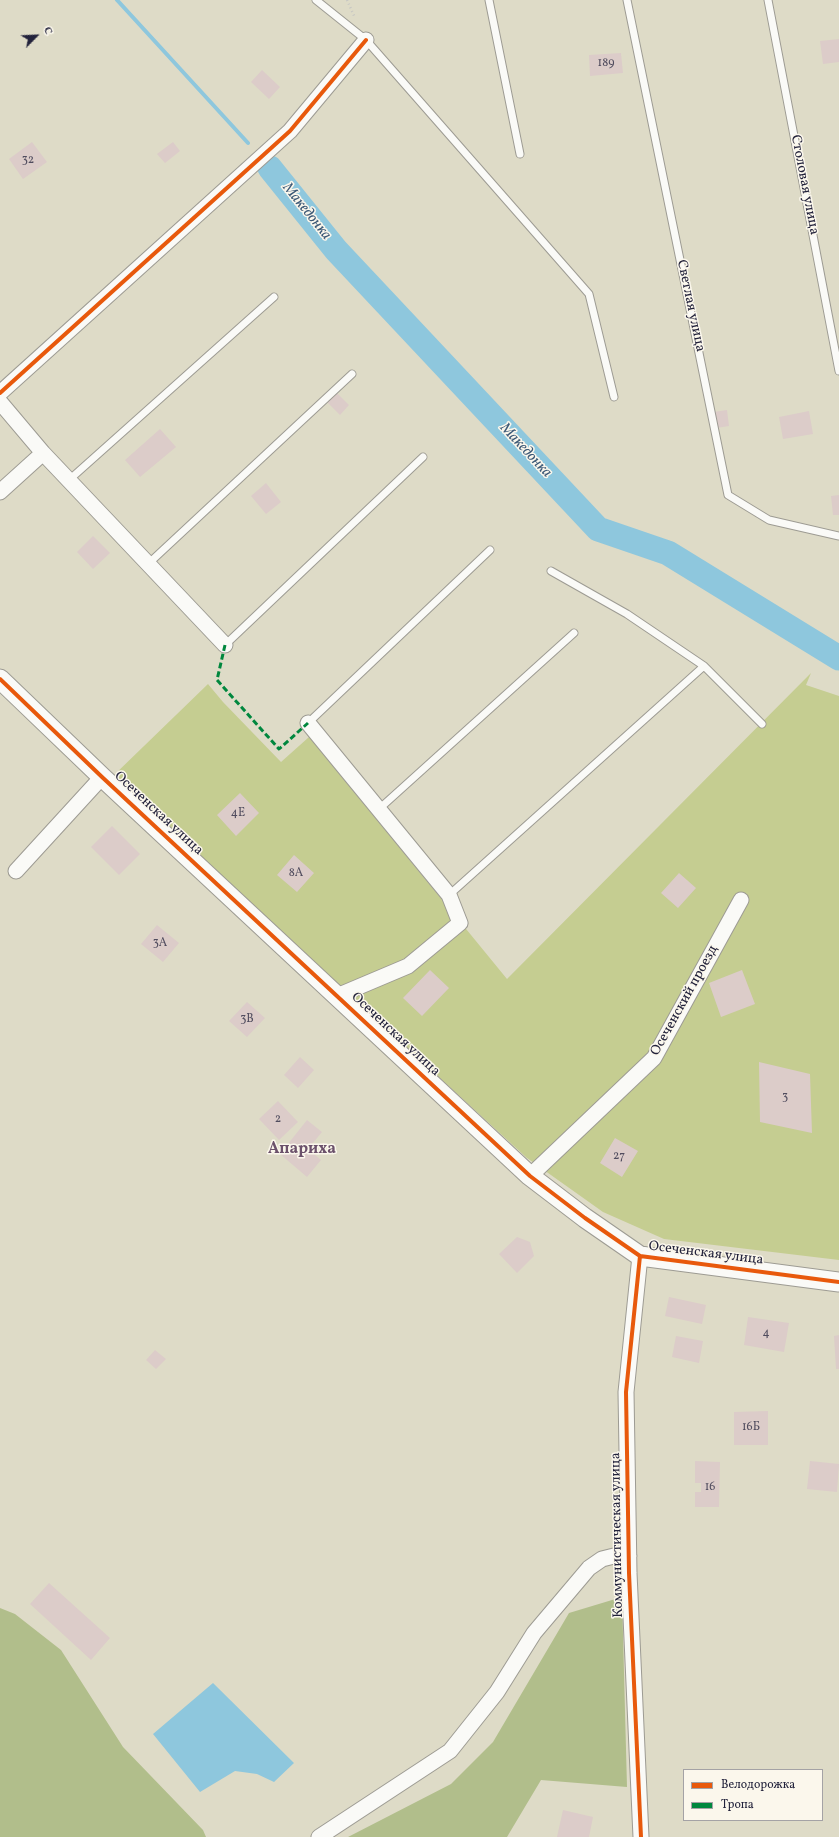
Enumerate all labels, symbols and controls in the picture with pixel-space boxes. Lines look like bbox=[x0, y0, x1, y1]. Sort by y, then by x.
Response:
north arrow bbox=[16, 16, 56, 56]
text: С bbox=[39, 25, 56, 37]
house number: 189 bbox=[598, 57, 614, 71]
street label: Столовая улица bbox=[786, 134, 822, 236]
house number: 32 bbox=[22, 154, 34, 168]
water label: Македонка bbox=[278, 180, 334, 244]
street label: Светлая улица bbox=[672, 259, 708, 353]
water label: Македонка bbox=[495, 420, 555, 482]
street label: Осеченская улица bbox=[110, 768, 206, 860]
house number: 4Е bbox=[231, 807, 245, 821]
house number: 8А bbox=[289, 867, 303, 881]
house number: 3А bbox=[153, 937, 167, 951]
street label: Осеченский проезд bbox=[648, 943, 722, 1059]
street label: Осеченская улица bbox=[347, 989, 443, 1081]
house number: 3В bbox=[240, 1013, 254, 1027]
house number: 3 bbox=[782, 1091, 788, 1105]
house number: 2 bbox=[275, 1113, 281, 1127]
district label: Апариха bbox=[268, 1140, 336, 1160]
house number: 27 bbox=[613, 1150, 625, 1164]
street label: Осеченская улица bbox=[648, 1239, 764, 1269]
house number: 4 bbox=[762, 1327, 770, 1341]
house number: 16Б bbox=[742, 1421, 760, 1435]
street label: Коммунистическая улица bbox=[608, 1452, 628, 1618]
house number: 16 bbox=[705, 1481, 715, 1495]
legend bbox=[683, 1769, 823, 1821]
text: Велодорожка bbox=[721, 1777, 795, 1793]
text: Тропа bbox=[721, 1797, 754, 1813]

